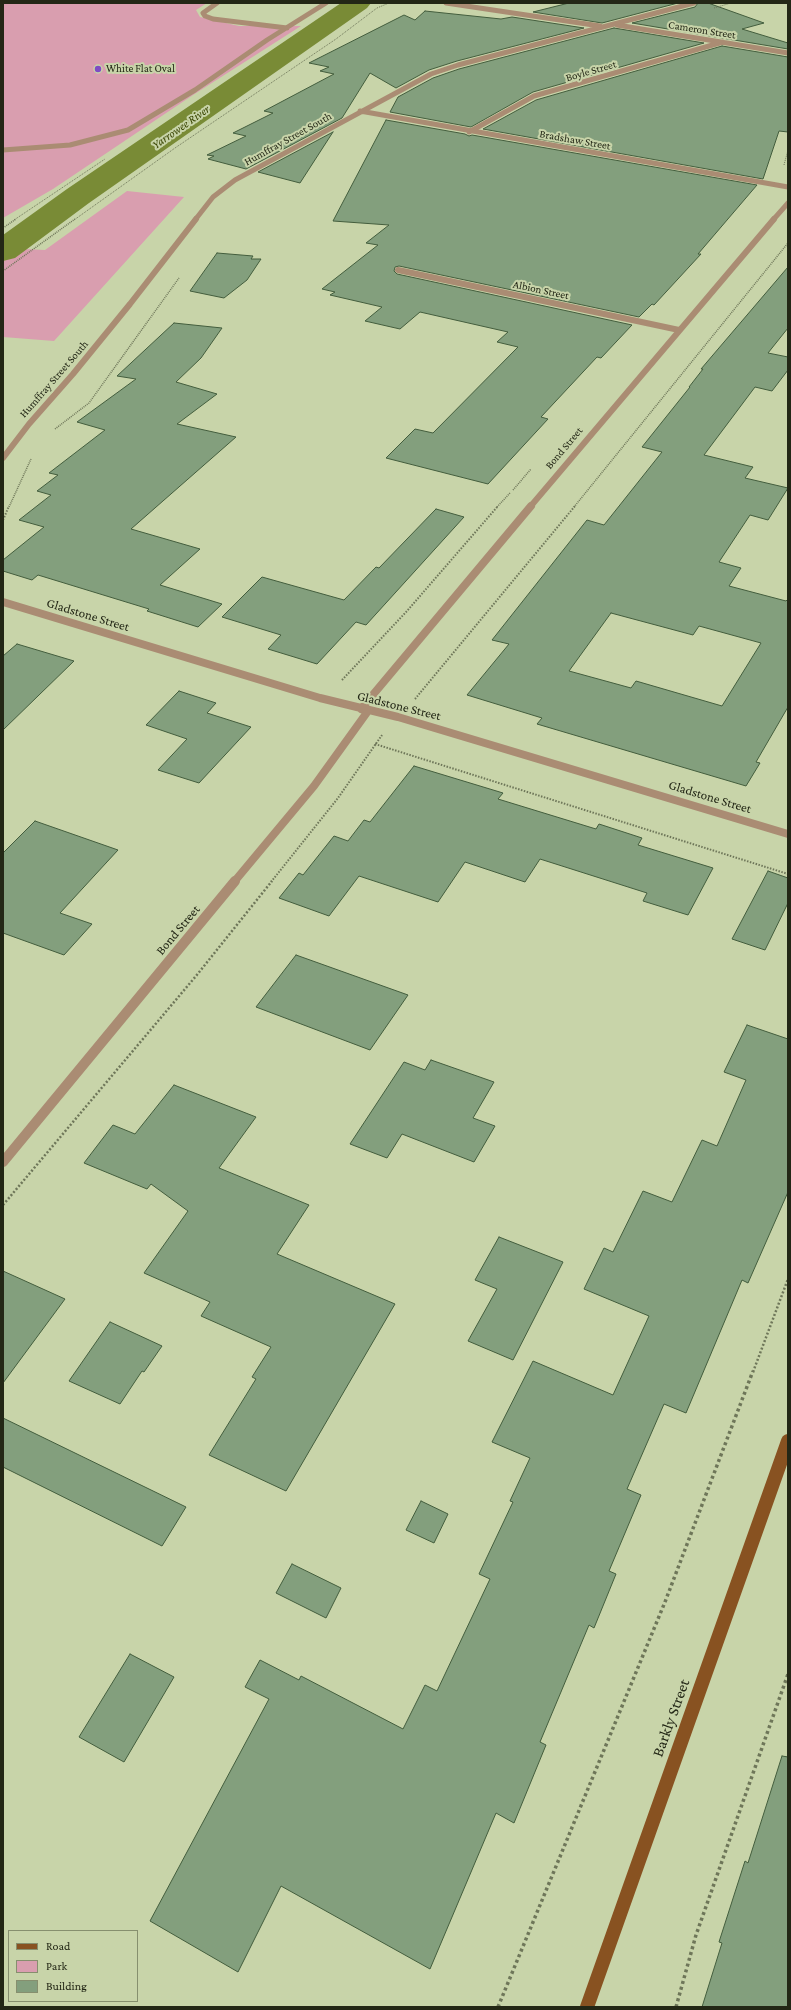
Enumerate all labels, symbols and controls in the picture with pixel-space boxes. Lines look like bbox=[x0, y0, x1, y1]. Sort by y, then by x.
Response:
street label: Cameron Street bbox=[667, 18, 737, 42]
street label: Boyle Street bbox=[564, 57, 618, 85]
place label: White Flat Oval bbox=[106, 62, 175, 76]
marker: White Flat Oval bbox=[93, 64, 103, 74]
water label: Yarrowee River bbox=[149, 102, 213, 152]
street label: Humffray Street South bbox=[242, 109, 334, 169]
street label: Bradshaw Street bbox=[539, 127, 611, 153]
street label: Albion Street bbox=[512, 278, 570, 302]
street label: Humffray Street South bbox=[17, 338, 91, 420]
street label: Bond Street bbox=[543, 424, 585, 472]
street label: Gladstone Street bbox=[45, 595, 131, 635]
street label: Gladstone Street bbox=[355, 688, 443, 724]
street label: Gladstone Street bbox=[667, 777, 753, 817]
street label: Bond Street bbox=[153, 902, 203, 958]
street label: Barkly Street bbox=[648, 1676, 694, 1760]
legend bbox=[8, 1930, 138, 2002]
text: Road bbox=[46, 1939, 70, 1953]
text: Park bbox=[46, 1959, 67, 1973]
text: Building bbox=[46, 1979, 87, 1993]

